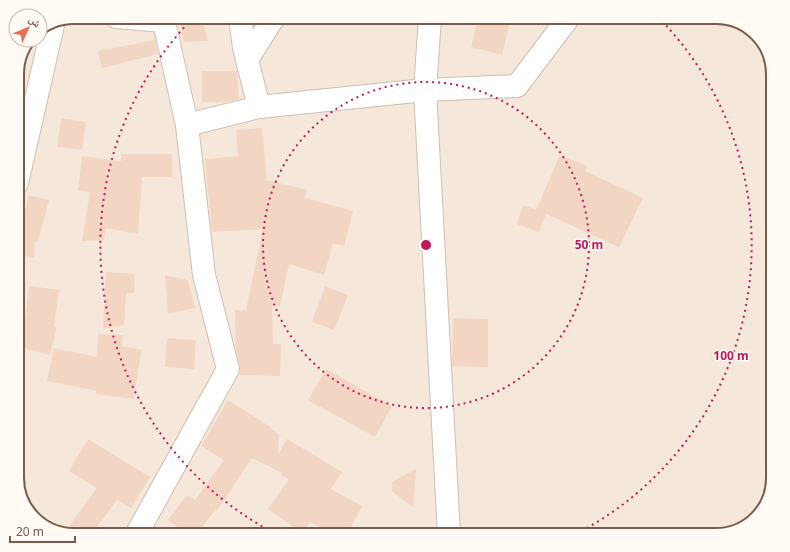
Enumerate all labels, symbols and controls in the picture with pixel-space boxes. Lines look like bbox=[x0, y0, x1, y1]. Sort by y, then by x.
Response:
north arrow bbox=[8, 8, 48, 48]
text: ش bbox=[25, 11, 45, 31]
text: 50 m bbox=[575, 236, 603, 253]
centre of rings bbox=[419, 238, 433, 252]
text: 100 m bbox=[713, 347, 749, 364]
scale bar bbox=[10, 518, 75, 544]
text: 20 m bbox=[16, 523, 44, 540]

